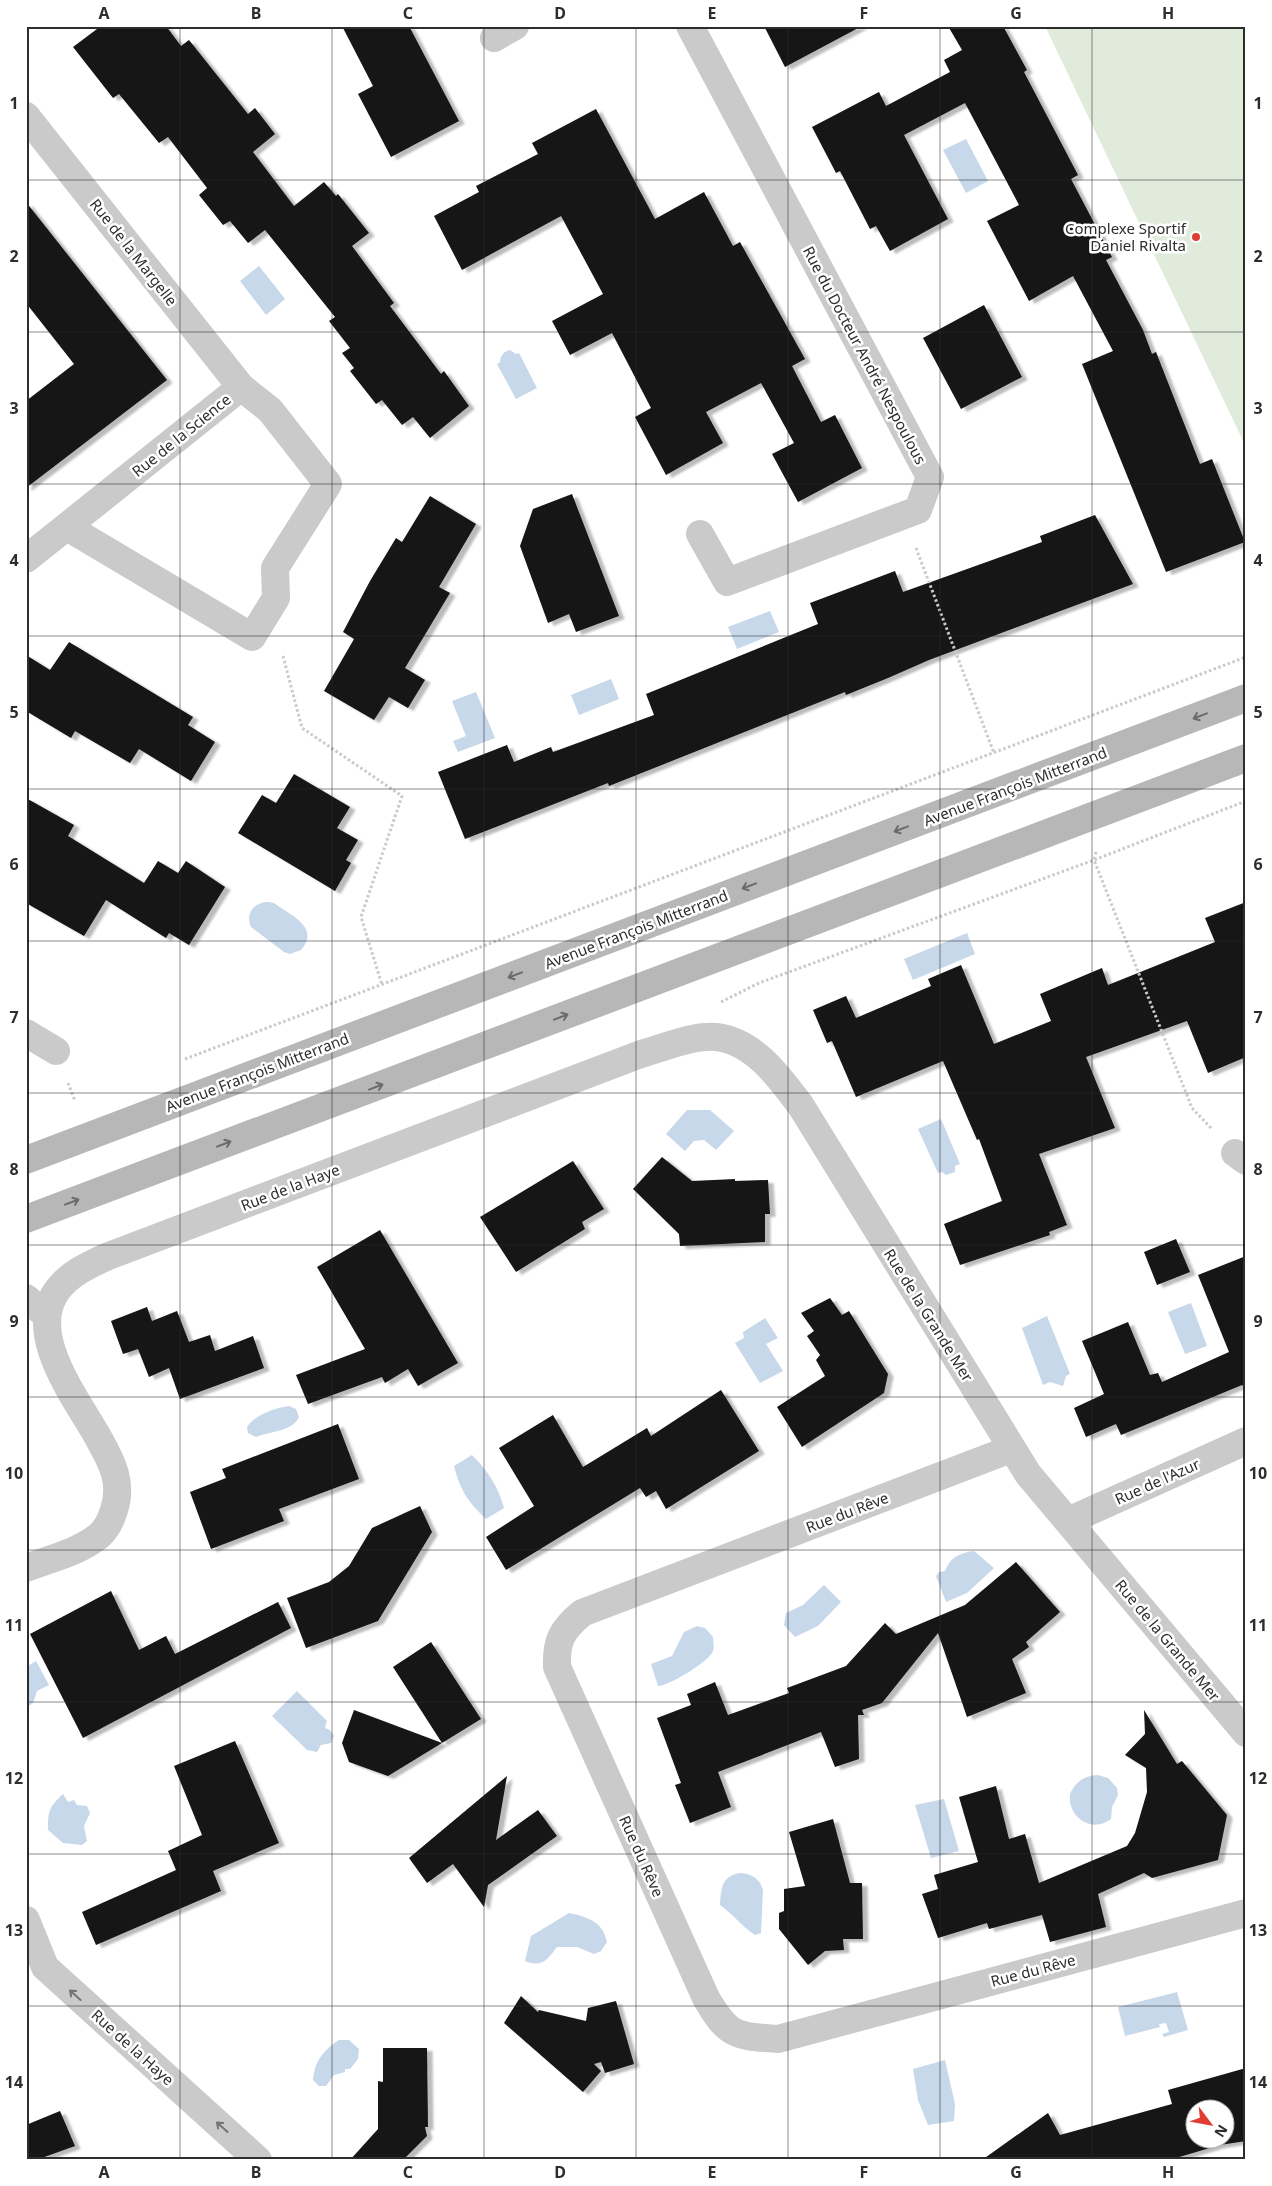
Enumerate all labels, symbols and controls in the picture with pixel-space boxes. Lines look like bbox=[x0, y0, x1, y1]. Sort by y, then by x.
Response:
text: A bbox=[98, 2, 110, 24]
text: B bbox=[251, 2, 261, 24]
text: C bbox=[403, 2, 413, 24]
text: D bbox=[554, 2, 566, 24]
text: E bbox=[708, 2, 717, 24]
text: F bbox=[860, 2, 868, 24]
text: G bbox=[1010, 2, 1022, 24]
text: H bbox=[1162, 2, 1174, 24]
text: 1 bbox=[9, 92, 19, 114]
text: 1 bbox=[1253, 92, 1263, 114]
street label: Rue de la Margelle bbox=[86, 194, 182, 310]
place label: Complexe Sportif Daniel Rivalta bbox=[1065, 218, 1187, 255]
marker: Complexe Sportif Daniel Rivalta bbox=[1190, 231, 1202, 243]
street label: Rue du Docteur André Nespoulous bbox=[799, 243, 931, 467]
text: 2 bbox=[9, 245, 19, 267]
text: 2 bbox=[1253, 245, 1263, 267]
street label: Rue de la Science bbox=[128, 389, 234, 481]
text: 3 bbox=[9, 397, 19, 419]
text: 3 bbox=[1253, 397, 1263, 419]
text: 4 bbox=[9, 549, 19, 571]
text: 4 bbox=[1253, 549, 1263, 571]
text: 5 bbox=[9, 701, 19, 723]
text: 5 bbox=[1253, 701, 1263, 723]
one-way arrow bbox=[1193, 711, 1208, 721]
street label: Avenue François Mitterrand bbox=[920, 742, 1110, 830]
one-way arrow bbox=[894, 825, 909, 834]
text: 6 bbox=[9, 853, 19, 875]
text: 6 bbox=[1253, 853, 1263, 875]
one-way arrow bbox=[742, 882, 757, 891]
street label: Avenue François Mitterrand bbox=[541, 885, 731, 973]
one-way arrow bbox=[508, 971, 523, 980]
text: 7 bbox=[9, 1006, 19, 1028]
text: 7 bbox=[1253, 1006, 1263, 1028]
one-way arrow bbox=[552, 1012, 568, 1021]
street label: Avenue François Mitterrand bbox=[162, 1028, 352, 1116]
one-way arrow bbox=[368, 1082, 383, 1091]
one-way arrow bbox=[216, 1139, 231, 1148]
text: 8 bbox=[9, 1158, 19, 1180]
text: 8 bbox=[1253, 1158, 1263, 1180]
street label: Rue de la Haye bbox=[238, 1159, 342, 1215]
one-way arrow bbox=[64, 1197, 79, 1206]
street label: Rue de la Grande Mer bbox=[880, 1245, 978, 1385]
text: 9 bbox=[9, 1310, 19, 1332]
text: 9 bbox=[1253, 1310, 1263, 1332]
street label: Rue de l'Azur bbox=[1111, 1453, 1203, 1509]
text: 10 bbox=[5, 1462, 23, 1484]
text: 10 bbox=[1249, 1462, 1267, 1484]
street label: Rue du Rêve bbox=[803, 1487, 891, 1537]
street label: Rue de la Grande Mer bbox=[1111, 1575, 1225, 1705]
text: 11 bbox=[5, 1614, 23, 1636]
text: 11 bbox=[1249, 1614, 1267, 1636]
text: 12 bbox=[5, 1767, 23, 1789]
text: 12 bbox=[1249, 1767, 1267, 1789]
street label: Rue du Rêve bbox=[615, 1812, 669, 1900]
text: 13 bbox=[5, 1919, 23, 1941]
text: 13 bbox=[1249, 1919, 1267, 1941]
street label: Rue du Rêve bbox=[988, 1949, 1078, 1991]
one-way arrow bbox=[69, 1989, 82, 2001]
street label: Rue de la Haye bbox=[88, 2005, 178, 2089]
text: 14 bbox=[5, 2071, 23, 2093]
text: 14 bbox=[1249, 2071, 1267, 2093]
north arrow bbox=[1184, 2098, 1234, 2148]
one-way arrow bbox=[215, 2121, 228, 2133]
text: N bbox=[1210, 2121, 1233, 2141]
text: A bbox=[98, 2161, 110, 2183]
text: B bbox=[251, 2161, 261, 2183]
text: C bbox=[403, 2161, 413, 2183]
text: D bbox=[554, 2161, 566, 2183]
text: E bbox=[708, 2161, 717, 2183]
text: F bbox=[860, 2161, 868, 2183]
text: G bbox=[1010, 2161, 1022, 2183]
text: H bbox=[1162, 2161, 1174, 2183]

